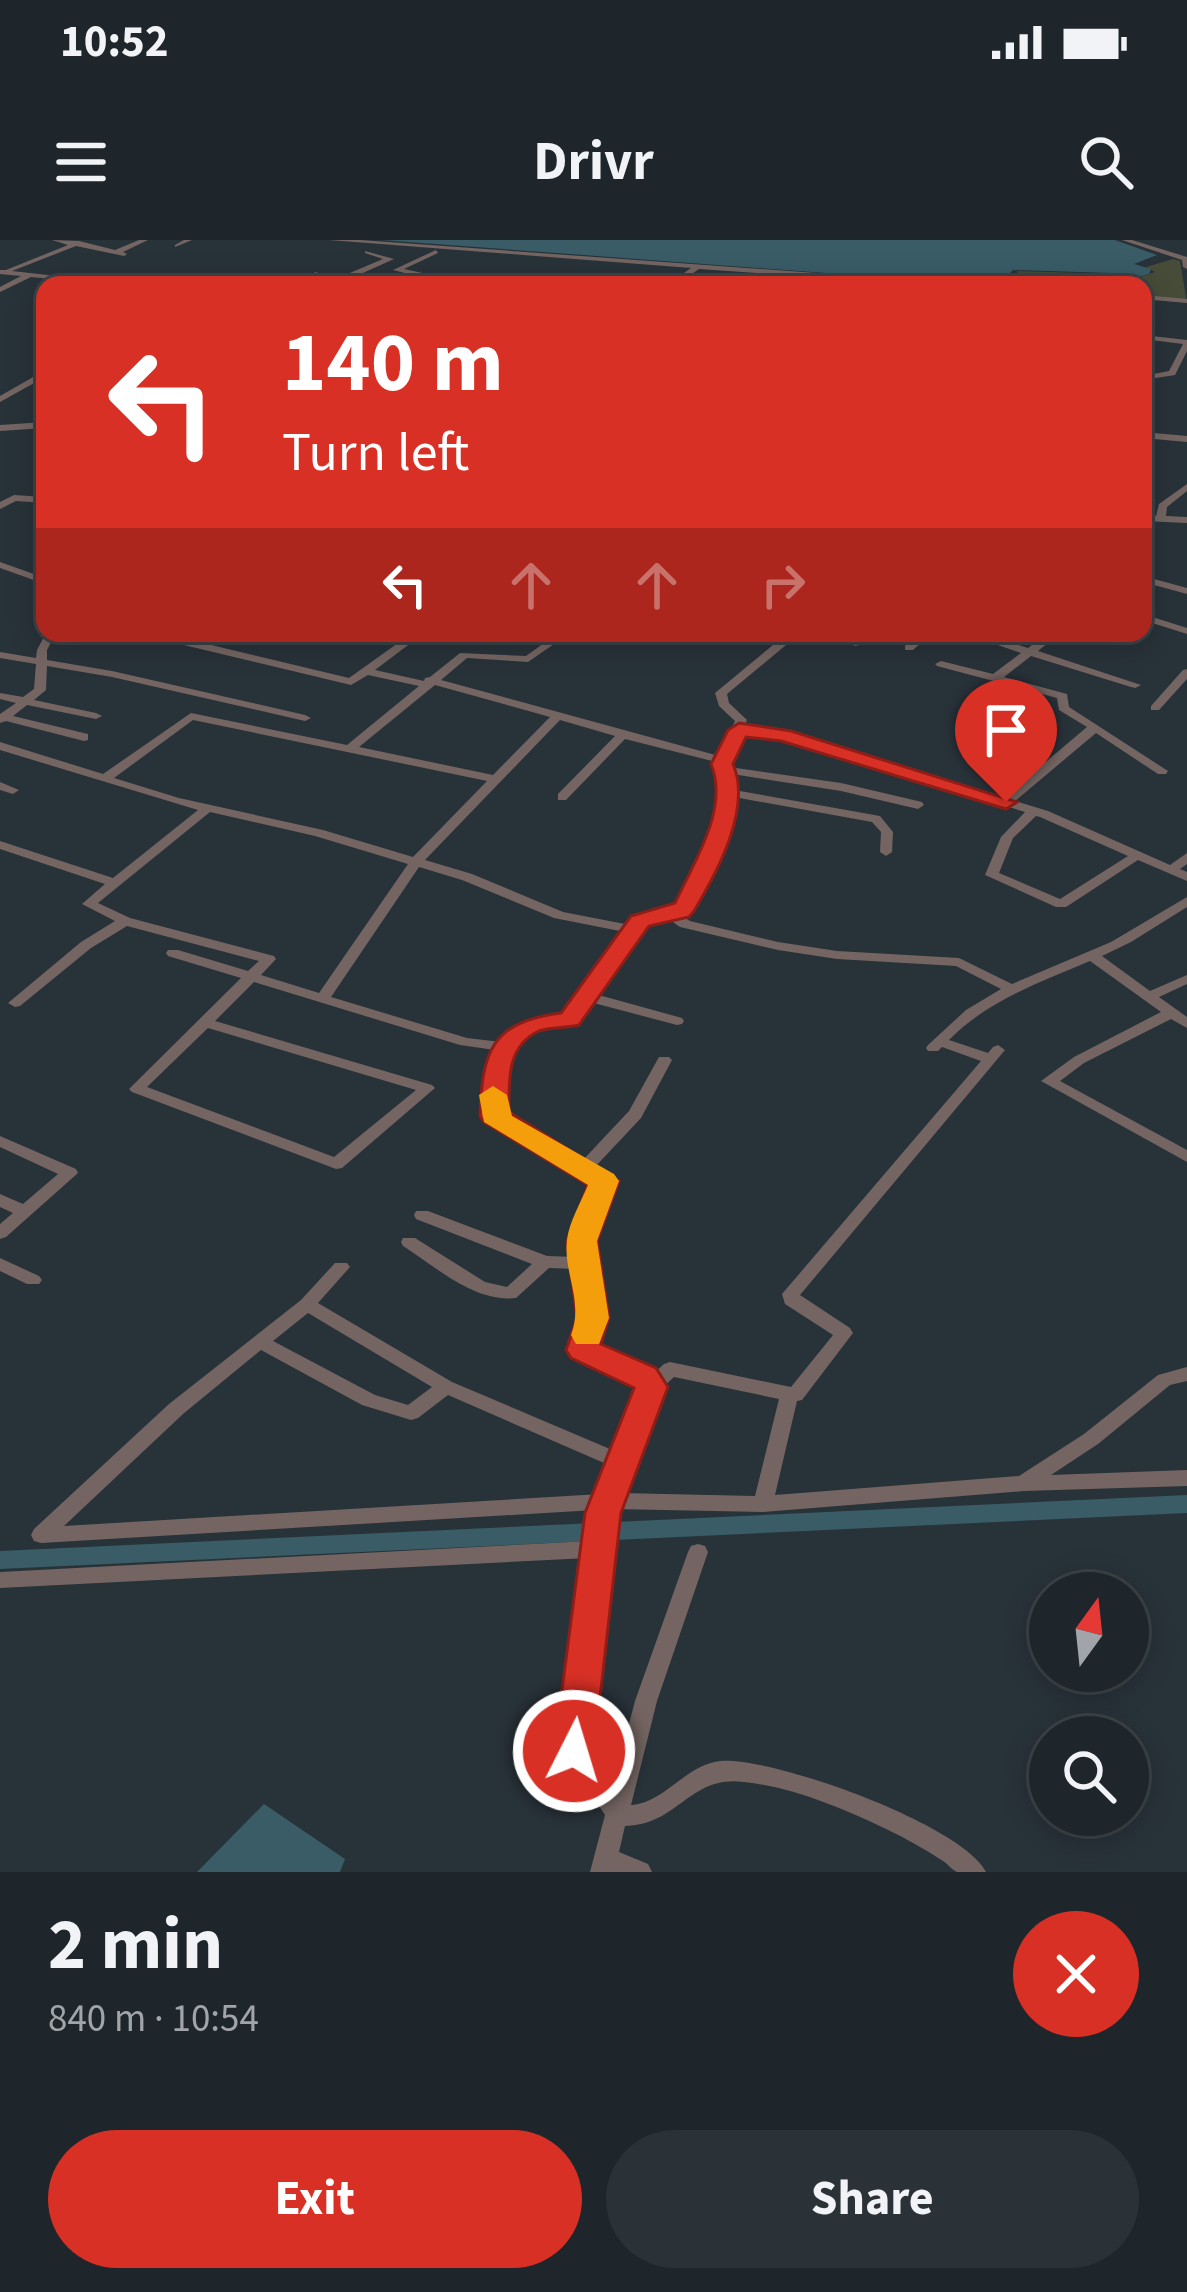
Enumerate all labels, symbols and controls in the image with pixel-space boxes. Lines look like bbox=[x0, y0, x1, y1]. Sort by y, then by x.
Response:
text: 10:52 bbox=[60, 10, 169, 74]
text: Drivr bbox=[533, 124, 654, 201]
icon: menu bbox=[48, 129, 114, 195]
icon: search bbox=[1073, 129, 1139, 195]
text: 140 m bbox=[282, 304, 504, 424]
icon: left bbox=[84, 324, 240, 480]
text: Turn left bbox=[282, 415, 469, 492]
icon: left bbox=[372, 552, 438, 618]
icon: ahead bbox=[498, 552, 564, 618]
icon: ahead bbox=[624, 552, 690, 618]
icon: right bbox=[750, 552, 816, 618]
pin bbox=[955, 679, 1057, 802]
icon: arrive bbox=[973, 697, 1039, 763]
north arrow bbox=[1029, 1572, 1149, 1692]
map controls bbox=[1029, 1572, 1149, 1836]
position arrow bbox=[511, 1688, 637, 1814]
button: search bbox=[1029, 1716, 1149, 1836]
text: 2 min bbox=[48, 1894, 223, 1997]
button: close bbox=[1013, 1911, 1139, 2037]
text: 840 m · 10:54 bbox=[48, 1991, 259, 2047]
button: Exit bbox=[48, 2130, 582, 2268]
button: Share bbox=[606, 2130, 1139, 2268]

